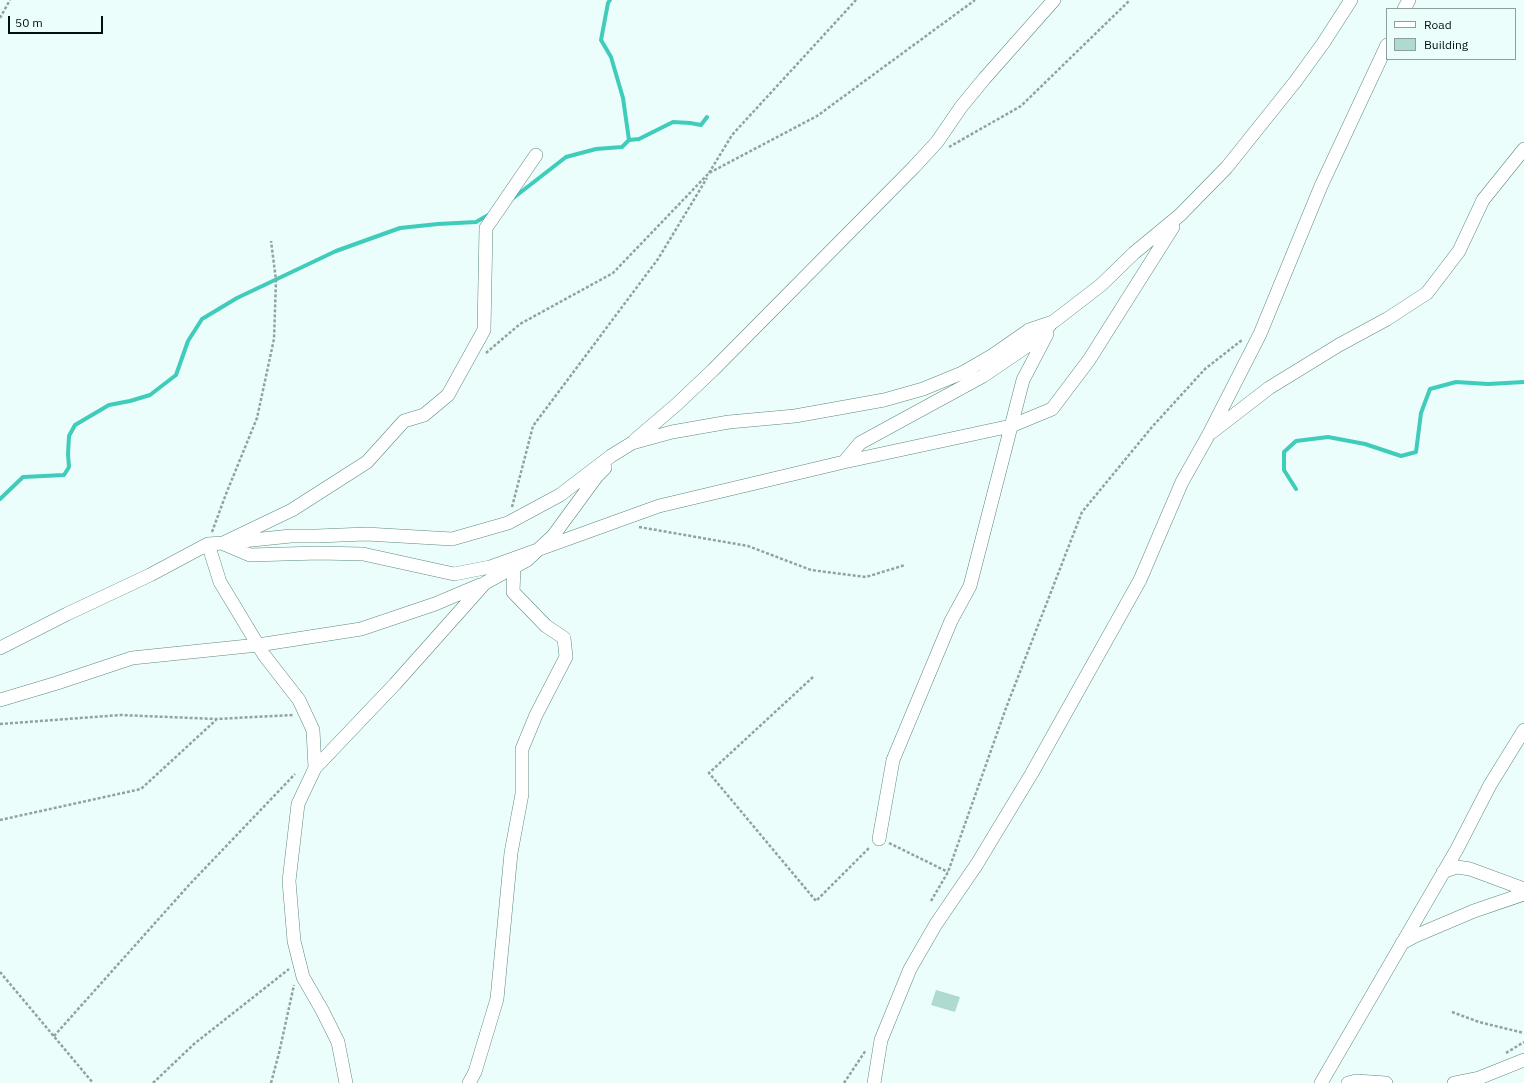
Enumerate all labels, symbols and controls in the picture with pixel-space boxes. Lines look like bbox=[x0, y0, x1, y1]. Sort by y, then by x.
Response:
scale bar bbox=[10, 8, 105, 34]
legend bbox=[1386, 8, 1516, 60]
text: 50 m bbox=[15, 15, 43, 30]
text: Road bbox=[1424, 17, 1452, 32]
text: Building bbox=[1424, 37, 1468, 52]

